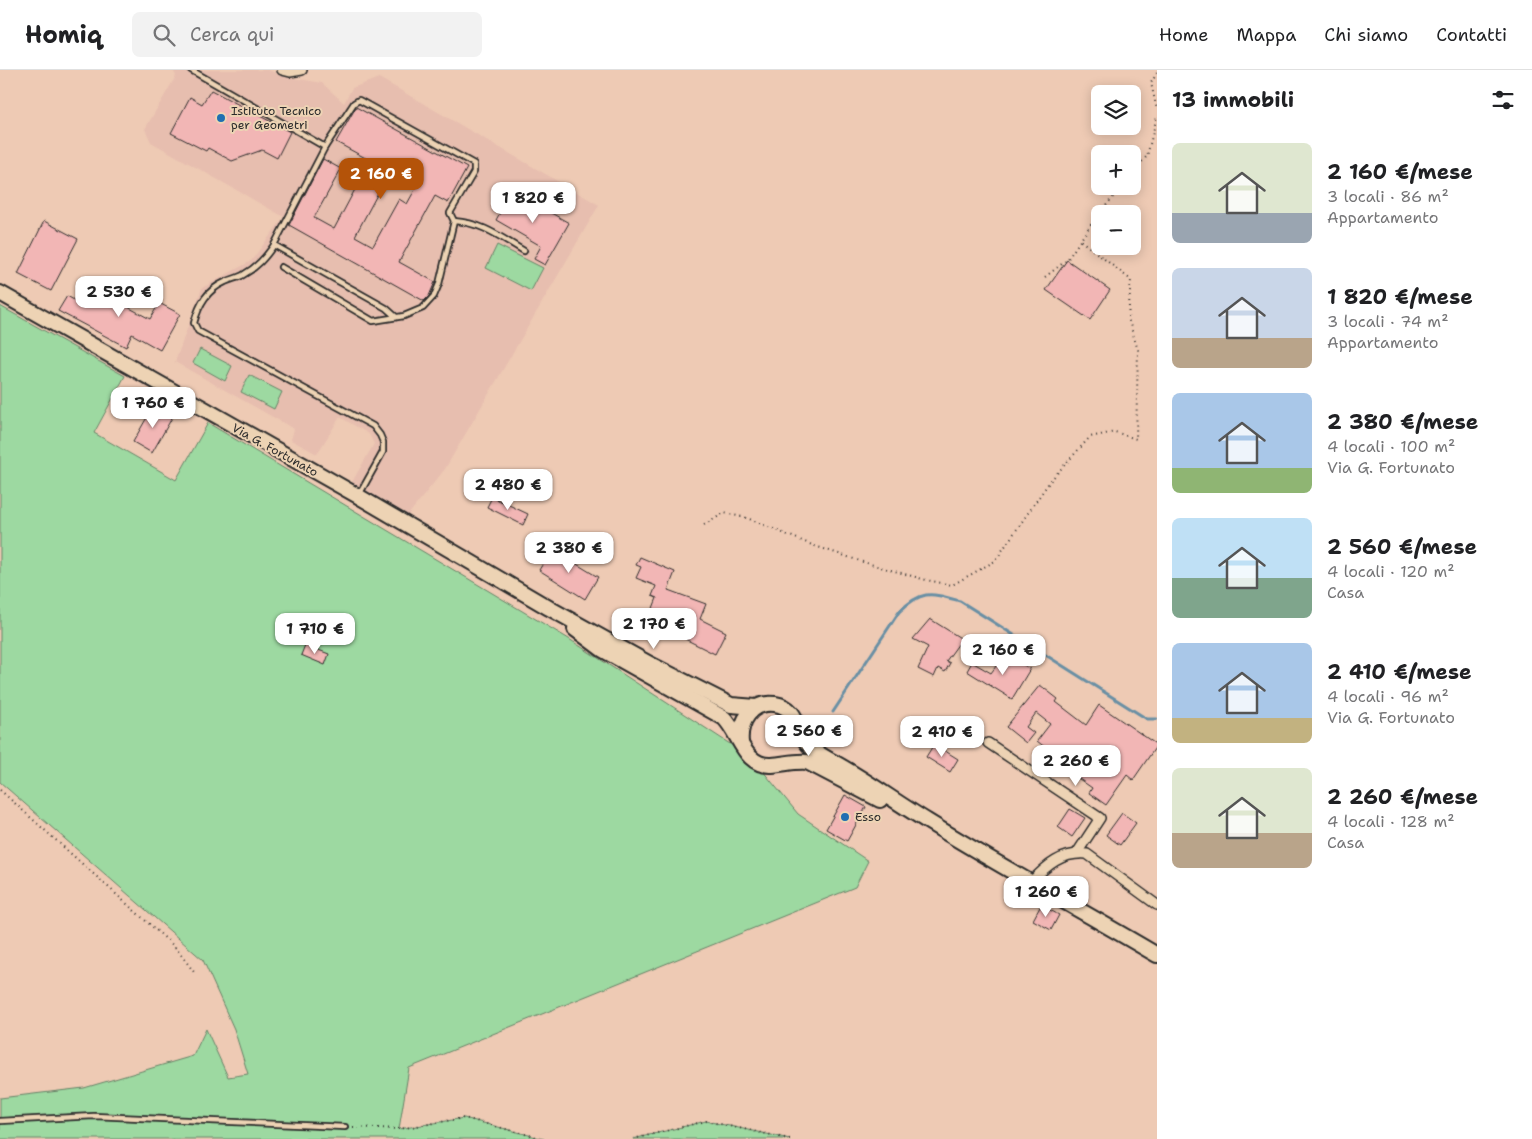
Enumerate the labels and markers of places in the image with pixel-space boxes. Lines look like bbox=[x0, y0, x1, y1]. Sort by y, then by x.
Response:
place label: Istituto Tecnico per Geometri bbox=[231, 103, 321, 133]
marker: Istituto Tecnico per Geometri bbox=[215, 112, 227, 124]
pin: 2 160 € bbox=[335, 158, 427, 200]
pin: 1 820 € bbox=[487, 182, 579, 224]
pin: 2 530 € bbox=[73, 276, 165, 318]
pin: 1 760 € bbox=[107, 386, 199, 429]
pin: 2 480 € bbox=[462, 468, 554, 511]
pin: 2 380 € bbox=[523, 532, 615, 574]
pin: 2 170 € bbox=[608, 608, 700, 650]
pin: 1 710 € bbox=[269, 612, 361, 655]
pin: 2 160 € bbox=[957, 634, 1049, 676]
pin: 2 560 € bbox=[763, 714, 855, 757]
pin: 2 410 € bbox=[896, 716, 988, 758]
pin: 2 260 € bbox=[1030, 744, 1122, 787]
place label: Esso bbox=[855, 809, 881, 825]
marker: Esso bbox=[839, 811, 851, 823]
pin: 1 260 € bbox=[1000, 876, 1092, 918]

